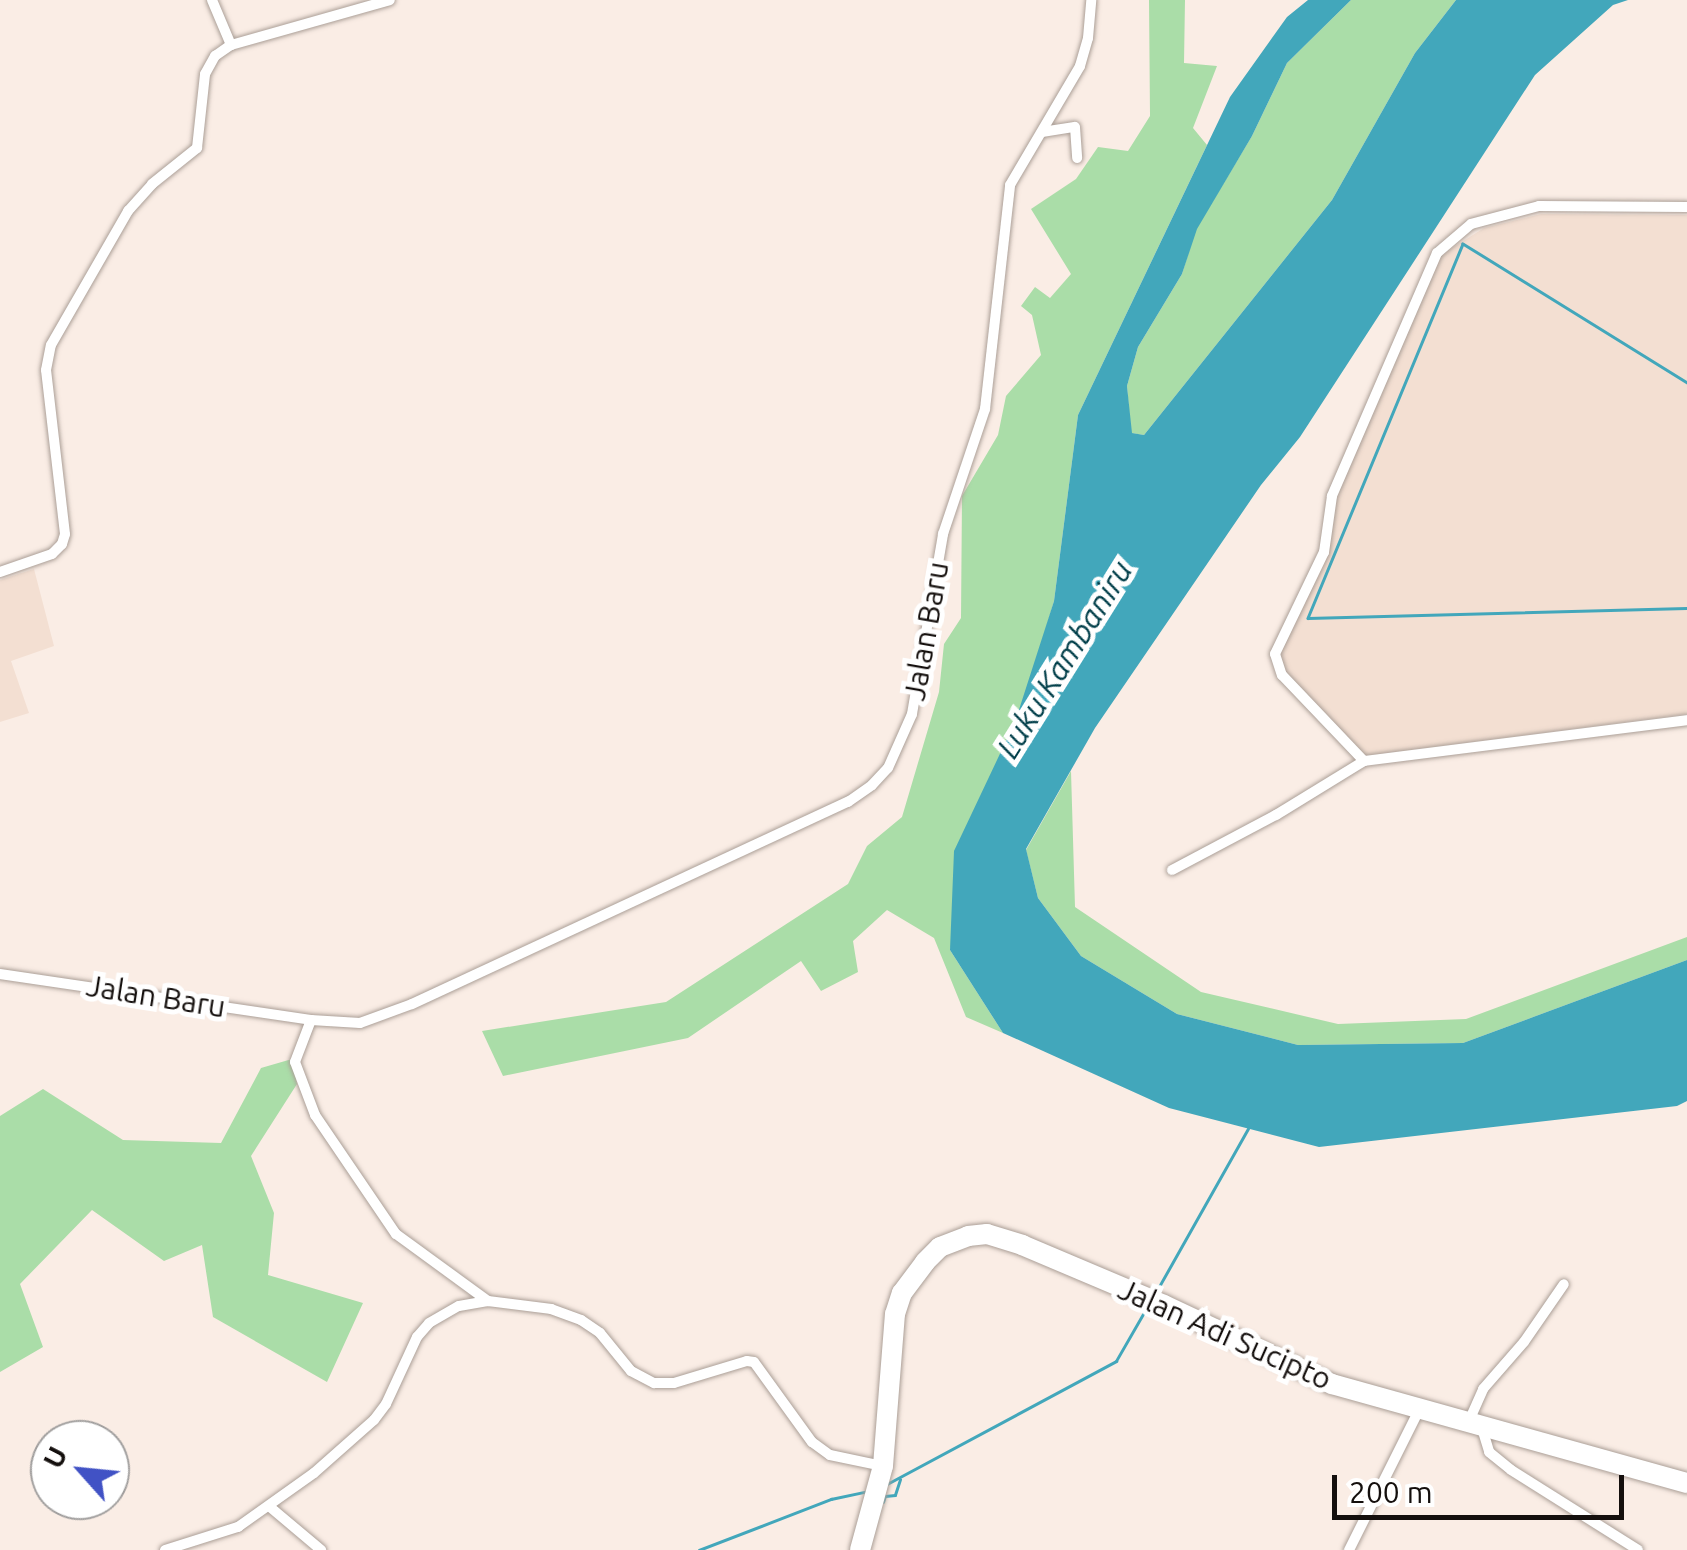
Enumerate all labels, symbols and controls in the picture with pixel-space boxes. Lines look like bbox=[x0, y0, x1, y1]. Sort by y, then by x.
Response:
water label: Luku Kambaniru bbox=[988, 553, 1140, 765]
street label: Jalan Baru bbox=[896, 559, 956, 703]
street label: Jalan Baru bbox=[84, 967, 228, 1025]
street label: Jalan Adi Sucipto bbox=[1113, 1271, 1337, 1397]
north arrow bbox=[30, 1420, 130, 1520]
text: U bbox=[36, 1441, 73, 1473]
scale bar bbox=[1337, 1455, 1630, 1517]
text: 200 m bbox=[1349, 1475, 1433, 1509]

